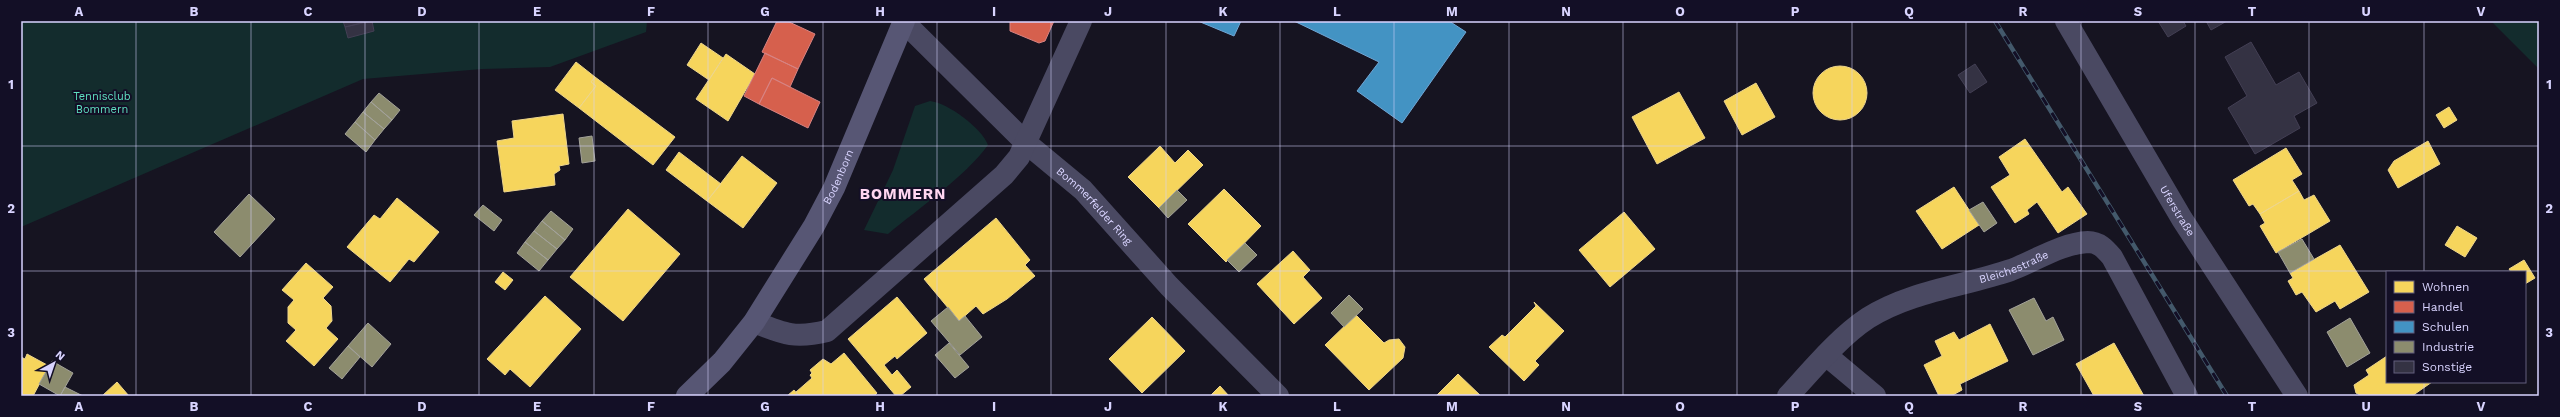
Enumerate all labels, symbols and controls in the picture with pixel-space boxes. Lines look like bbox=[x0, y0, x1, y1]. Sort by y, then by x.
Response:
text: A bbox=[75, 4, 84, 19]
text: B bbox=[190, 4, 199, 19]
text: C bbox=[304, 4, 313, 19]
text: D bbox=[417, 4, 427, 19]
text: E bbox=[533, 4, 541, 19]
text: F bbox=[647, 4, 655, 19]
text: G bbox=[760, 4, 770, 19]
text: H bbox=[875, 4, 885, 19]
text: I bbox=[992, 4, 996, 19]
text: J bbox=[1104, 4, 1112, 19]
text: K bbox=[1218, 4, 1228, 19]
text: L bbox=[1333, 4, 1341, 19]
text: M bbox=[1446, 4, 1458, 19]
text: N bbox=[1561, 4, 1571, 19]
text: O bbox=[1675, 4, 1685, 19]
text: P bbox=[1791, 4, 1800, 19]
text: Q bbox=[1904, 4, 1914, 19]
text: R bbox=[2019, 4, 2028, 19]
text: S bbox=[2134, 4, 2143, 19]
text: T bbox=[2248, 4, 2257, 19]
text: U bbox=[2361, 4, 2371, 19]
text: V bbox=[2477, 4, 2486, 19]
text: 1 bbox=[8, 77, 14, 92]
text: 1 bbox=[2546, 77, 2552, 92]
park label: Tennisclub Bommern bbox=[73, 90, 131, 116]
street label: Bodenborn bbox=[821, 148, 856, 207]
street label: Bommerfelder Ring bbox=[1053, 165, 1135, 248]
street label: Uferstraße bbox=[2157, 183, 2197, 239]
district label: BOMMERN bbox=[860, 185, 946, 203]
text: 2 bbox=[7, 201, 15, 216]
text: 2 bbox=[2545, 201, 2553, 216]
street label: Bleichestraße bbox=[1978, 248, 2051, 286]
legend bbox=[2386, 271, 2526, 383]
text: Wohnen bbox=[2422, 280, 2470, 294]
text: Handel bbox=[2422, 300, 2463, 314]
text: Schulen bbox=[2422, 320, 2469, 334]
text: 3 bbox=[7, 325, 15, 340]
text: 3 bbox=[2545, 325, 2553, 340]
text: Industrie bbox=[2422, 340, 2474, 354]
north arrow bbox=[34, 343, 74, 383]
text: N bbox=[53, 348, 67, 363]
text: Sonstige bbox=[2422, 360, 2472, 374]
text: A bbox=[75, 399, 84, 414]
text: B bbox=[190, 399, 199, 414]
text: C bbox=[304, 399, 313, 414]
text: D bbox=[417, 399, 427, 414]
text: E bbox=[533, 399, 541, 414]
text: F bbox=[647, 399, 655, 414]
text: G bbox=[760, 399, 770, 414]
text: H bbox=[875, 399, 885, 414]
text: I bbox=[992, 399, 996, 414]
text: J bbox=[1104, 399, 1112, 414]
text: K bbox=[1218, 399, 1228, 414]
text: L bbox=[1333, 399, 1341, 414]
text: M bbox=[1446, 399, 1458, 414]
text: N bbox=[1561, 399, 1571, 414]
text: O bbox=[1675, 399, 1685, 414]
text: P bbox=[1791, 399, 1800, 414]
text: Q bbox=[1904, 399, 1914, 414]
text: R bbox=[2019, 399, 2028, 414]
text: S bbox=[2134, 399, 2143, 414]
text: T bbox=[2248, 399, 2257, 414]
text: U bbox=[2361, 399, 2371, 414]
text: V bbox=[2477, 399, 2486, 414]

